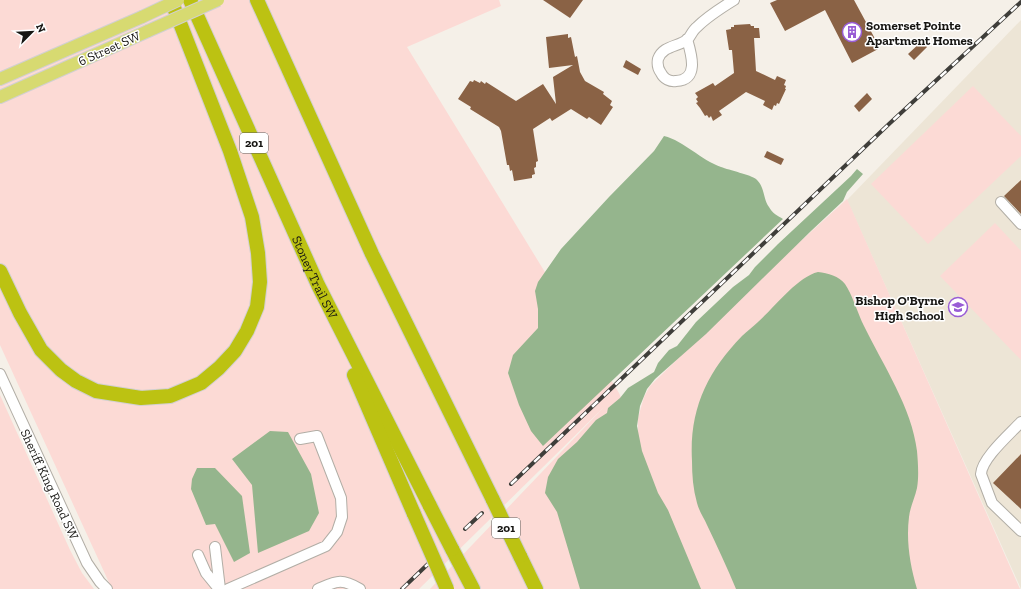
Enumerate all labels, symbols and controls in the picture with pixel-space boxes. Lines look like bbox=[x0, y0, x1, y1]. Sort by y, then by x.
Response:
north arrow bbox=[12, 12, 52, 52]
place label: Somerset Pointe Apartment Homes bbox=[866, 18, 973, 48]
building icon: Somerset Pointe Apartment Homes bbox=[841, 21, 863, 43]
text: N bbox=[33, 22, 49, 35]
street label: 6 Street SW bbox=[76, 28, 143, 69]
road number: 201 bbox=[240, 133, 268, 153]
street label: Stoney Trail SW bbox=[289, 234, 341, 322]
place label: Bishop O'Byrne High School bbox=[855, 293, 945, 323]
school or university icon: Bishop O'Byrne High School bbox=[947, 296, 969, 318]
street label: Sheriff King Road SW bbox=[17, 427, 82, 542]
road number: 201 bbox=[492, 518, 520, 538]

